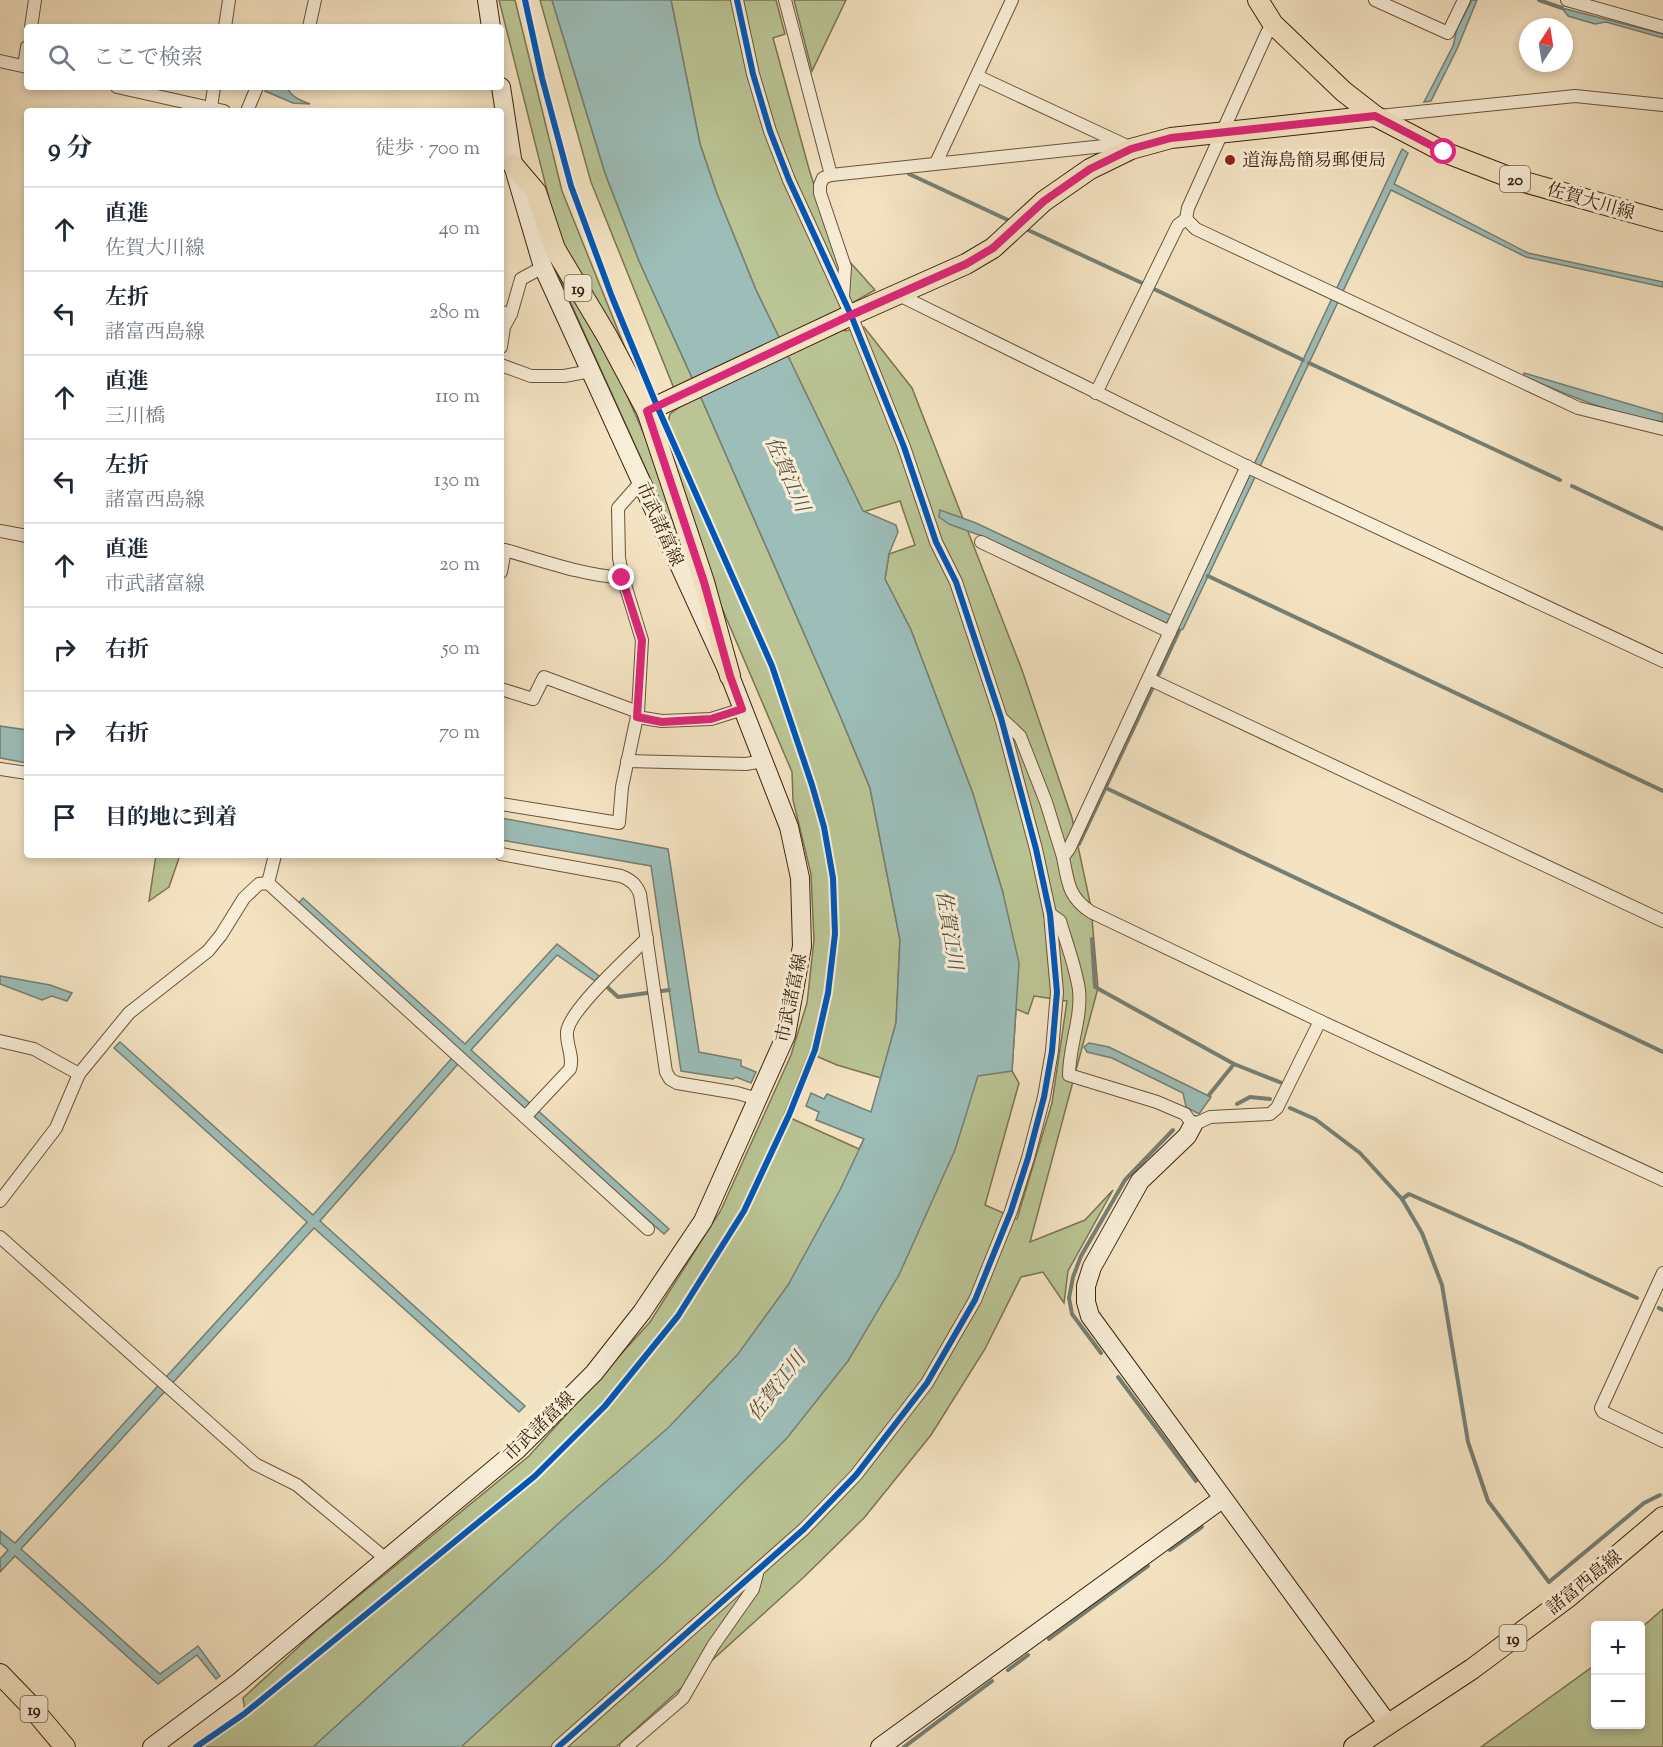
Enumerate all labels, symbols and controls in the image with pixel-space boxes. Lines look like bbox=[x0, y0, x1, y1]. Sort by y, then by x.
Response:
north arrow bbox=[1519, 18, 1573, 72]
search box bbox=[24, 24, 504, 90]
icon: search bbox=[45, 41, 78, 74]
text: ここで検索 bbox=[93, 43, 203, 75]
text: 9 分 bbox=[48, 131, 92, 168]
text: 徒歩 · 700 m bbox=[375, 135, 480, 164]
route start bbox=[1430, 138, 1456, 164]
place label: 道海島簡易郵便局 bbox=[1242, 149, 1386, 175]
marker: 道海島簡易郵便局 bbox=[1223, 153, 1237, 167]
road number: 20 bbox=[1500, 166, 1530, 192]
street label: 佐賀大川線 bbox=[1544, 178, 1637, 228]
text: 直進 bbox=[105, 199, 149, 231]
icon: ahead bbox=[48, 213, 81, 246]
text: 40 m bbox=[439, 215, 480, 244]
text: 佐賀大川線 bbox=[105, 235, 205, 264]
road number: 19 bbox=[564, 275, 592, 301]
text: 左折 bbox=[105, 283, 149, 315]
icon: left bbox=[48, 297, 81, 330]
text: 280 m bbox=[429, 299, 480, 328]
text: 諸富西島線 bbox=[105, 319, 205, 348]
text: 直進 bbox=[105, 367, 149, 399]
icon: ahead bbox=[48, 381, 81, 414]
text: 110 m bbox=[435, 383, 480, 412]
text: 三川橋 bbox=[105, 403, 165, 432]
water label: 佐賀江川 bbox=[756, 433, 816, 519]
text: 左折 bbox=[105, 451, 149, 483]
icon: left bbox=[48, 465, 81, 498]
text: 130 m bbox=[434, 467, 480, 496]
street label: 市武諸富線 bbox=[628, 478, 688, 571]
text: 諸富西島線 bbox=[105, 487, 205, 516]
text: 直進 bbox=[105, 535, 149, 567]
icon: ahead bbox=[48, 549, 81, 582]
text: 20 m bbox=[439, 551, 480, 580]
route end bbox=[608, 564, 634, 590]
text: 市武諸富線 bbox=[105, 571, 205, 600]
icon: right bbox=[48, 633, 81, 666]
text: 右折 bbox=[105, 635, 149, 667]
text: 50 m bbox=[442, 635, 480, 664]
icon: right bbox=[48, 717, 81, 750]
text: 右折 bbox=[105, 719, 149, 751]
text: 70 m bbox=[439, 719, 480, 748]
icon: arrive bbox=[48, 801, 81, 834]
text: 目的地に到着 bbox=[105, 803, 237, 835]
water label: 佐賀江川 bbox=[927, 889, 968, 974]
street label: 市武諸富線 bbox=[771, 952, 815, 1045]
water label: 佐賀江川 bbox=[742, 1346, 815, 1428]
street label: 市武諸富線 bbox=[499, 1387, 582, 1468]
street label: 諸富西島線 bbox=[1542, 1545, 1628, 1622]
map controls bbox=[1591, 1621, 1645, 1729]
button: + bbox=[1591, 1621, 1645, 1675]
road number: 19 bbox=[1500, 1625, 1526, 1651]
button: − bbox=[1591, 1675, 1645, 1729]
road number: 19 bbox=[20, 1696, 48, 1722]

